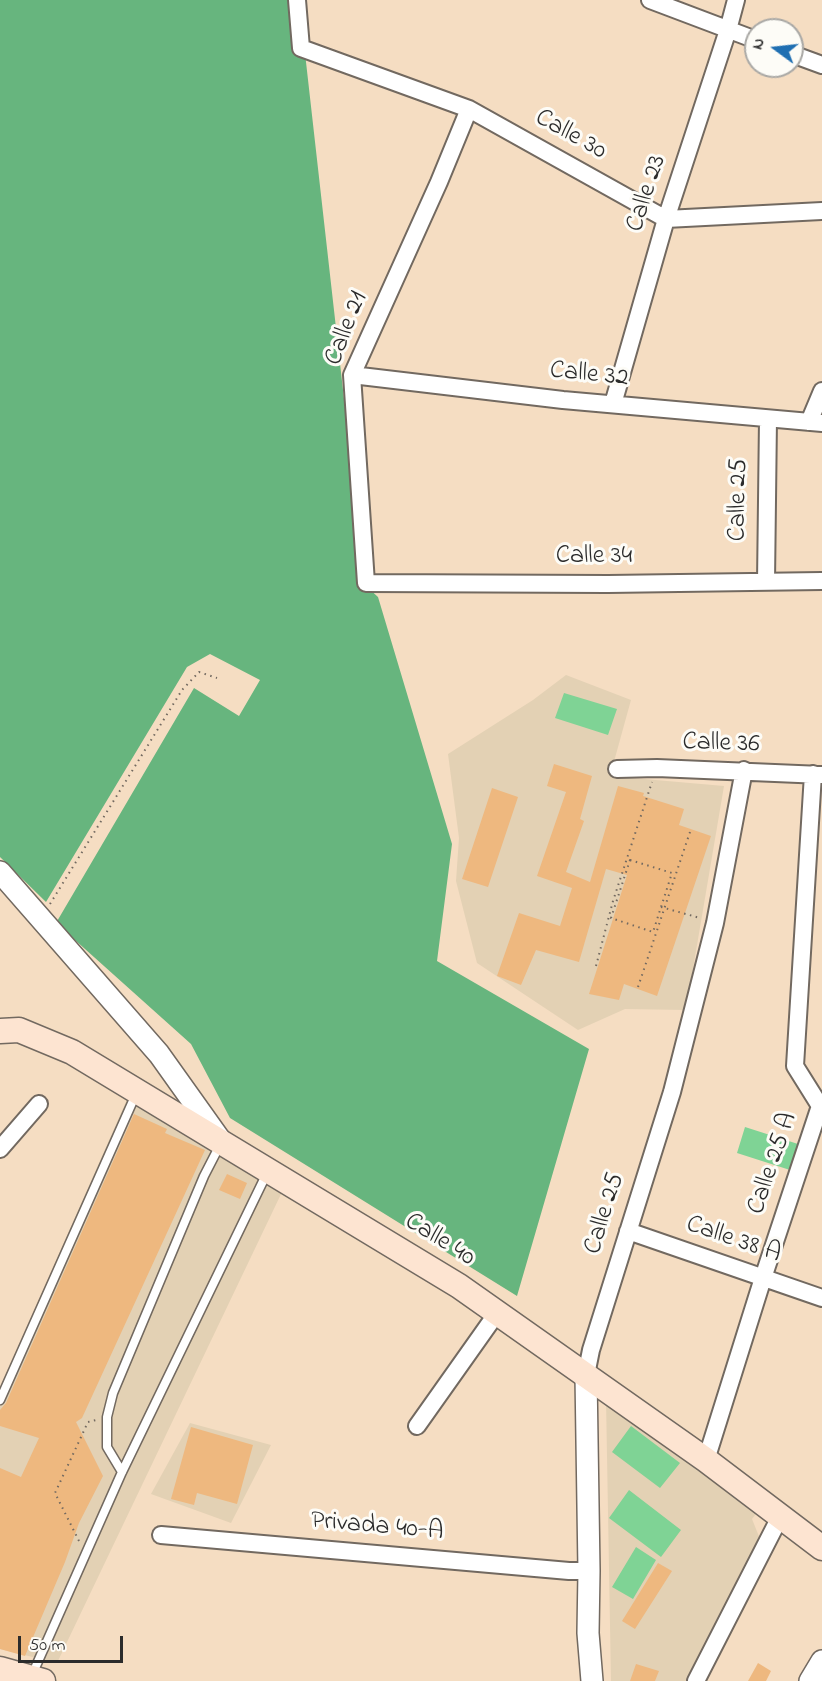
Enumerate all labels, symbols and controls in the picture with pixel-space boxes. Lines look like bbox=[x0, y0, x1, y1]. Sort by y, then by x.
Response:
north arrow bbox=[744, 18, 804, 78]
text: N bbox=[746, 36, 772, 52]
street label: Calle 30 bbox=[529, 104, 611, 168]
street label: Calle 23 bbox=[621, 152, 675, 236]
street label: Calle 21 bbox=[320, 288, 376, 370]
street label: Calle 32 bbox=[548, 356, 630, 396]
street label: Calle 25 bbox=[724, 458, 756, 542]
street label: Calle 34 bbox=[556, 542, 632, 574]
street label: Calle 36 bbox=[682, 728, 760, 762]
street label: Calle 25 A bbox=[742, 1109, 806, 1219]
street label: Calle 25 bbox=[579, 1170, 633, 1258]
street label: Calle 40 bbox=[398, 1207, 480, 1275]
street label: Calle 38 A bbox=[681, 1210, 785, 1272]
street label: Privada 40-A bbox=[309, 1507, 445, 1549]
scale bar bbox=[21, 1624, 126, 1662]
text: 50 m bbox=[29, 1633, 66, 1659]

